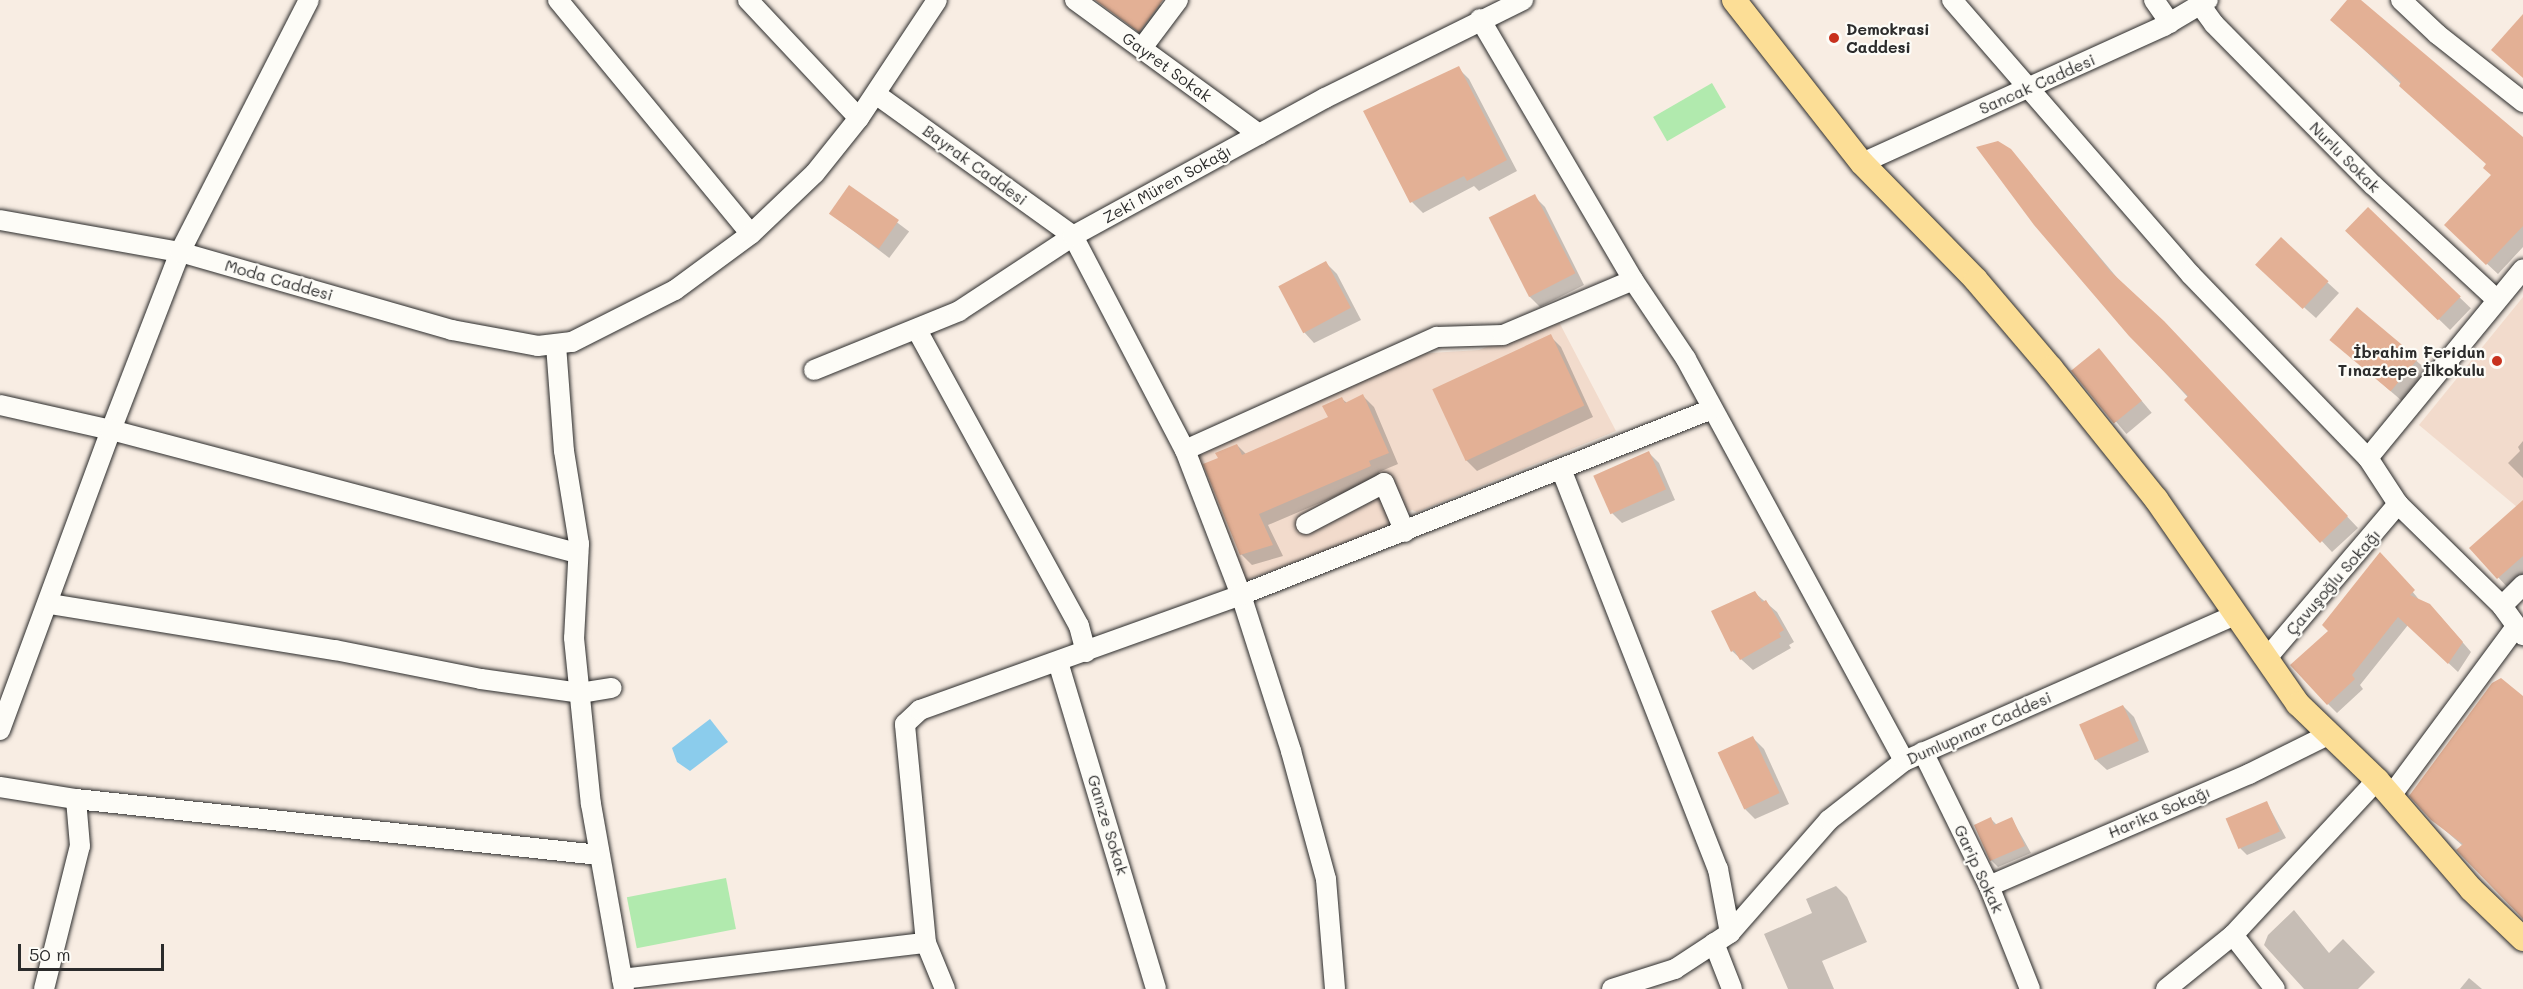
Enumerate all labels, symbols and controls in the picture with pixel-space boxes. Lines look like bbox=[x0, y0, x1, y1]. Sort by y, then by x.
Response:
place label: Demokrasi Caddesi bbox=[1846, 19, 1930, 57]
street label: Gayret Sokak bbox=[1119, 28, 1215, 106]
marker: Demokrasi Caddesi bbox=[1827, 31, 1841, 45]
street label: Sancak Caddesi bbox=[1976, 50, 2098, 118]
street label: Nurlu Sokak bbox=[2306, 118, 2384, 196]
street label: Bayrak Caddesi bbox=[919, 121, 1031, 209]
street label: Zeki Müren Sokağı bbox=[1099, 141, 1235, 227]
street label: Moda Caddesi bbox=[223, 255, 335, 305]
place label: İbrahim Feridun Tınaztepe İlkokulu bbox=[2338, 342, 2485, 380]
marker: İbrahim Feridun Tınaztepe İlkokulu bbox=[2490, 354, 2504, 368]
street label: Çavuşoğlu Sokağı bbox=[2282, 525, 2384, 639]
street label: Dumlupınar Caddesi bbox=[1904, 687, 2054, 769]
street label: Gamze Sokak bbox=[1084, 772, 1132, 878]
street label: Harika Sokağı bbox=[2105, 782, 2213, 842]
street label: Garip Sokak bbox=[1950, 822, 2008, 916]
scale bar bbox=[21, 932, 166, 970]
text: 50 m bbox=[29, 942, 71, 966]

